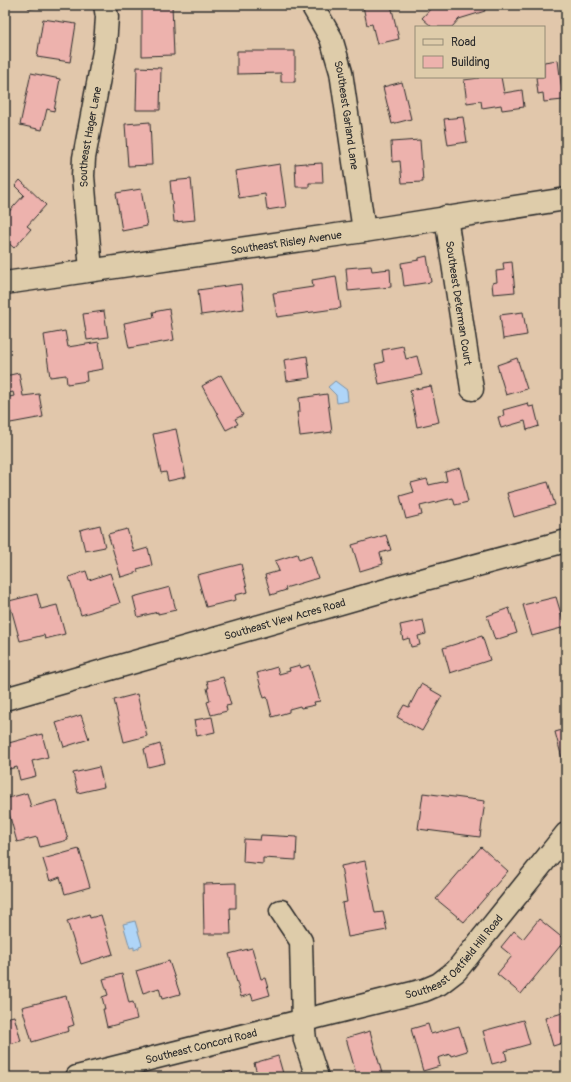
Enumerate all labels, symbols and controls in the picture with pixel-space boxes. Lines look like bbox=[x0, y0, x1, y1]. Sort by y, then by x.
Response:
legend bbox=[415, 26, 545, 78]
text: Road bbox=[451, 35, 476, 50]
text: Building bbox=[451, 55, 490, 70]
street label: Southeast Garland Lane bbox=[331, 59, 362, 171]
street label: Southeast Hager Lane bbox=[76, 85, 104, 188]
street label: Southeast Risley Avenue bbox=[230, 228, 343, 257]
street label: Southeast Determan Court bbox=[443, 240, 475, 367]
street label: Southeast View Acres Road bbox=[223, 595, 347, 642]
street label: Southeast Oatfield Hill Road bbox=[403, 912, 505, 1001]
street label: Southeast Concord Road bbox=[144, 1026, 258, 1066]

